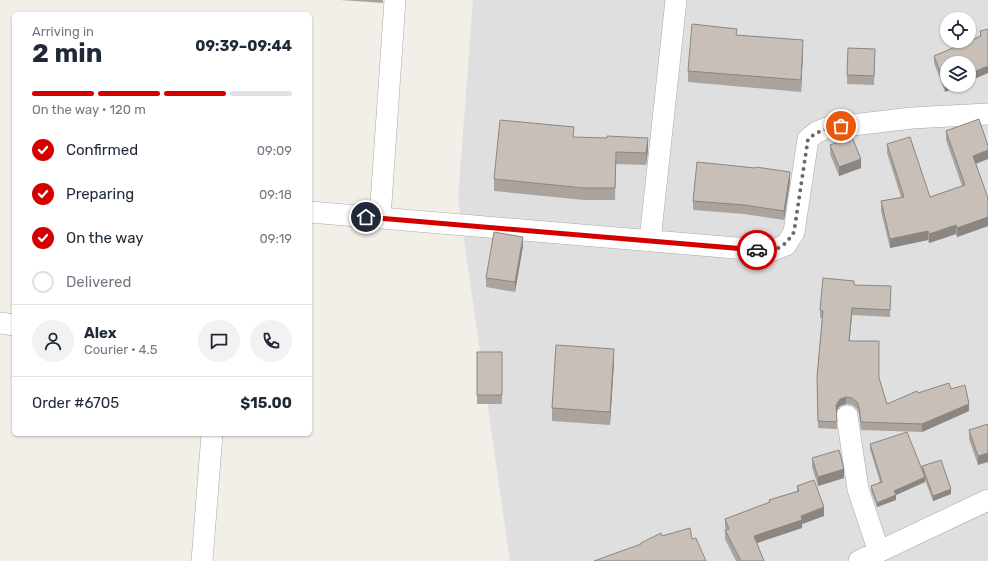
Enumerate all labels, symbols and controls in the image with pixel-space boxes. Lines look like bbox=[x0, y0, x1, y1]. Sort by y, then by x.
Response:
map controls bbox=[940, 12, 976, 92]
button: locate bbox=[940, 12, 976, 48]
text: Arriving in bbox=[32, 24, 94, 39]
text: 09:39–09:44 bbox=[195, 37, 292, 55]
text: 2 min bbox=[32, 38, 102, 69]
button: layers bbox=[940, 56, 976, 92]
text: On the way · 120 m bbox=[32, 102, 146, 117]
pin bbox=[824, 109, 858, 143]
icon: bag bbox=[830, 115, 852, 137]
icon: check bbox=[32, 139, 54, 161]
text: Confirmed bbox=[66, 141, 138, 159]
text: 09:09 bbox=[257, 143, 292, 158]
icon: check bbox=[32, 183, 54, 205]
text: Preparing bbox=[66, 185, 134, 203]
text: 09:18 bbox=[259, 187, 292, 202]
pin bbox=[349, 200, 383, 234]
icon: home bbox=[355, 206, 377, 228]
icon: check bbox=[32, 227, 54, 249]
text: On the way bbox=[66, 229, 144, 247]
courier bbox=[737, 230, 777, 270]
text: 09:19 bbox=[259, 231, 292, 246]
icon: car bbox=[746, 239, 768, 261]
text: Delivered bbox=[66, 273, 131, 291]
button: person bbox=[32, 320, 74, 362]
button: chat bbox=[198, 320, 240, 362]
button: phone bbox=[250, 320, 292, 362]
text: Alex bbox=[84, 324, 117, 342]
text: Courier · 4.5 bbox=[84, 342, 158, 357]
text: Order #6705 bbox=[32, 394, 119, 412]
text: $15.00 bbox=[240, 394, 292, 412]

